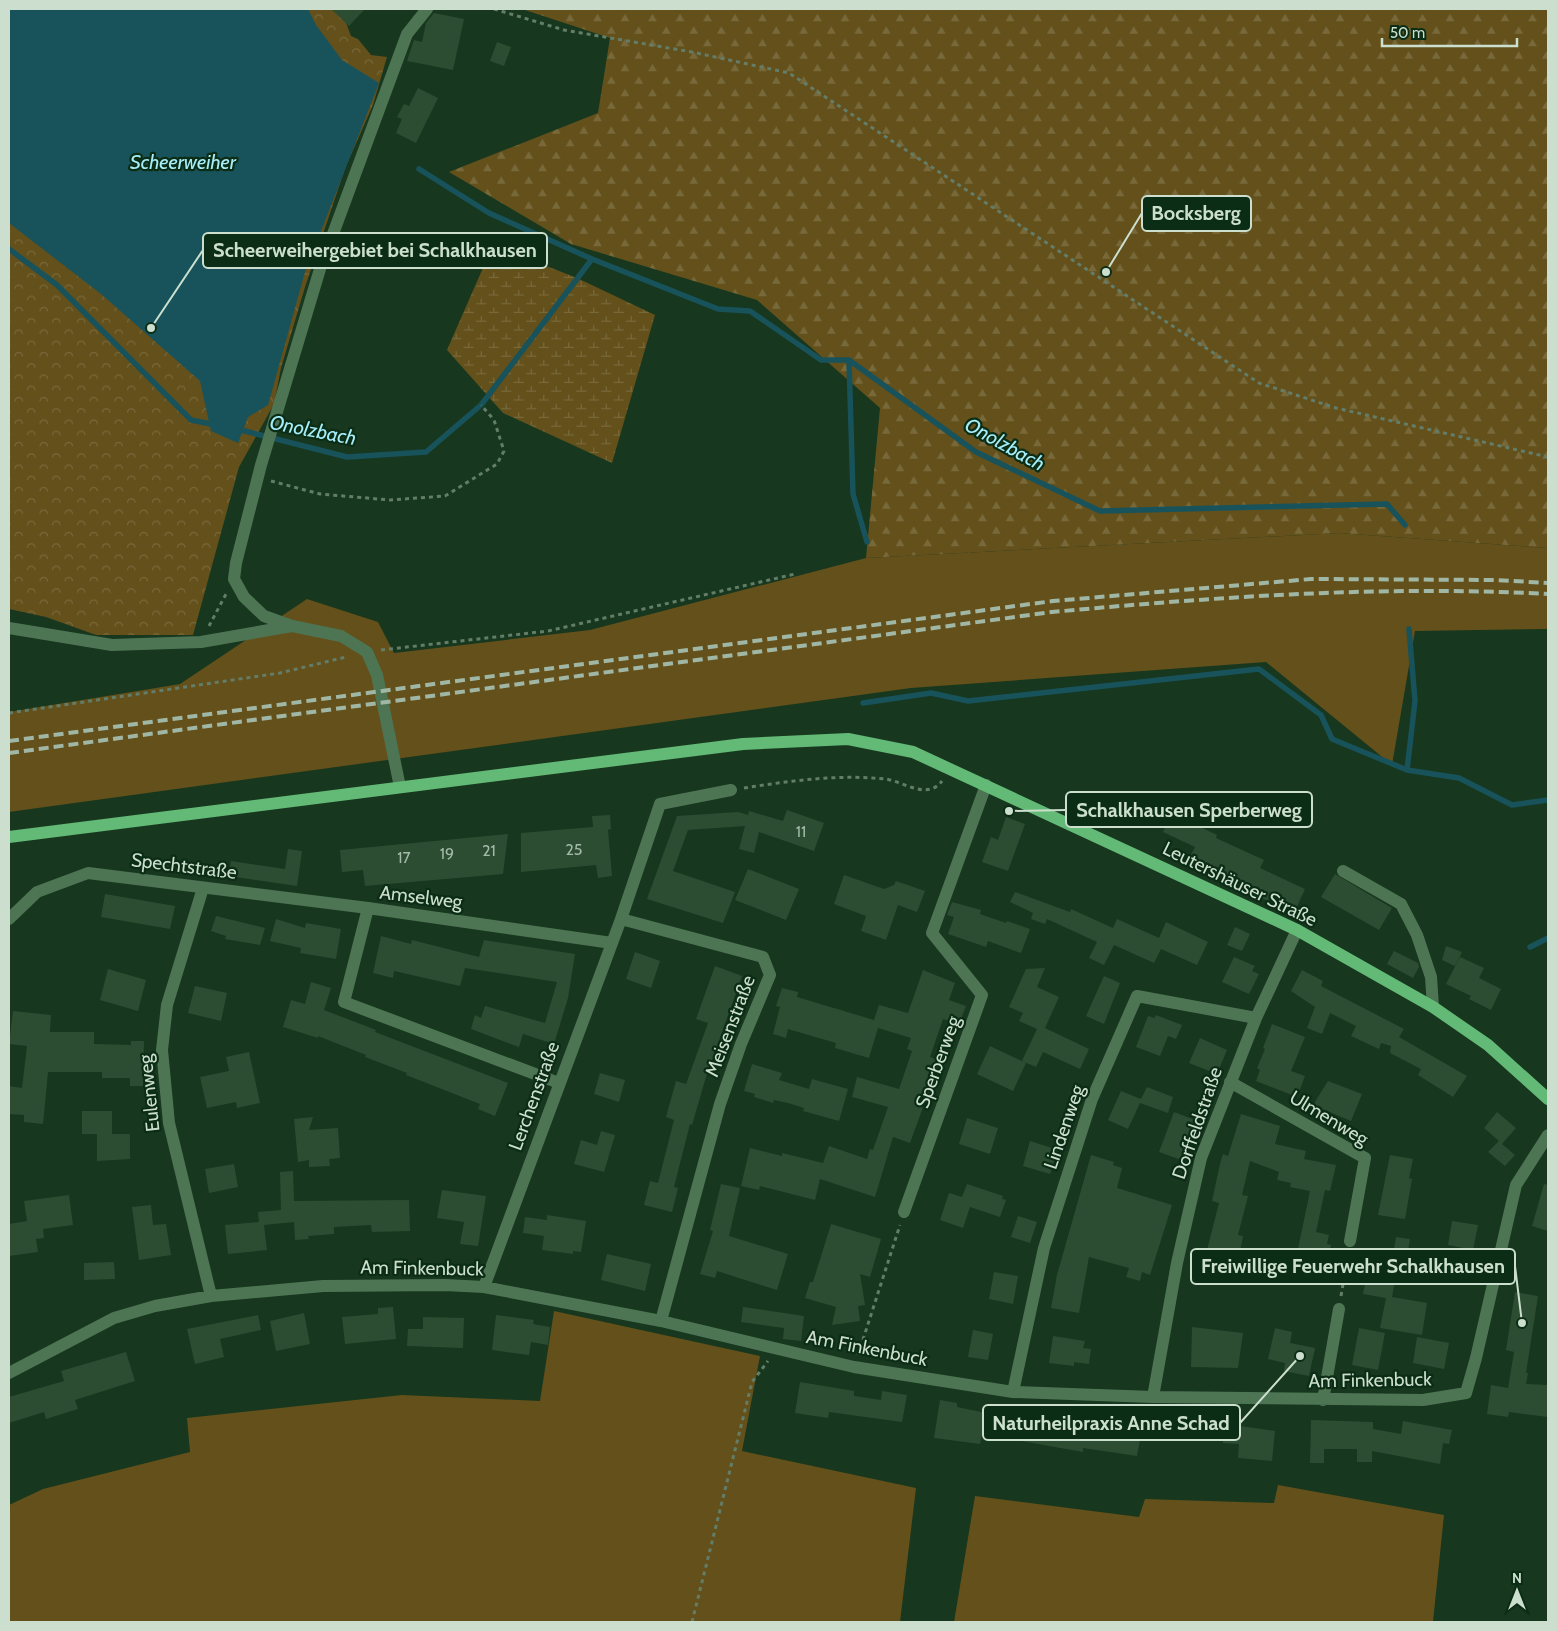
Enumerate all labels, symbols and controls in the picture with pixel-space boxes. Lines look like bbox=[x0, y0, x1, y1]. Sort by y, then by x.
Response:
scale bar bbox=[1382, 15, 1517, 47]
text: 50 m bbox=[1390, 24, 1425, 42]
water label: Scheerweiher bbox=[130, 150, 237, 174]
callout: Bocksberg bbox=[1142, 196, 1251, 231]
text: Bocksberg bbox=[1151, 201, 1241, 225]
callout: Scheerweihergebiet bei Schalkhausen bbox=[203, 233, 547, 268]
text: Scheerweihergebiet bei Schalkhausen bbox=[213, 238, 537, 262]
water label: Onolzbach bbox=[268, 410, 358, 450]
water label: Onolzbach bbox=[961, 412, 1049, 476]
callout: Schalkhausen Sperberweg bbox=[1066, 792, 1312, 827]
text: Schalkhausen Sperberweg bbox=[1076, 798, 1302, 822]
house number: 11 bbox=[796, 822, 806, 841]
street label: Leutershäuser Straße bbox=[1159, 837, 1321, 931]
house number: 25 bbox=[565, 840, 583, 859]
house number: 21 bbox=[482, 841, 496, 860]
house number: 19 bbox=[440, 844, 454, 863]
street label: Spechtstraße bbox=[130, 848, 238, 884]
house number: 17 bbox=[397, 848, 411, 867]
street label: Amselweg bbox=[378, 881, 464, 914]
street label: Meisenstraße bbox=[700, 972, 760, 1080]
street label: Sperberweg bbox=[911, 1012, 965, 1111]
street label: Lerchenstraße bbox=[504, 1038, 564, 1153]
street label: Eulenweg bbox=[133, 1053, 164, 1133]
street label: Dorffeldstraße bbox=[1167, 1064, 1227, 1182]
street label: Lindenweg bbox=[1039, 1081, 1089, 1172]
street label: Ulmenweg bbox=[1285, 1086, 1373, 1151]
callout: Freiwillige Feuerwehr Schalkhausen bbox=[1191, 1249, 1515, 1284]
text: Freiwillige Feuerwehr Schalkhausen bbox=[1201, 1254, 1505, 1278]
street label: Am Finkenbuck bbox=[360, 1255, 484, 1281]
street label: Am Finkenbuck bbox=[804, 1325, 930, 1371]
street label: Am Finkenbuck bbox=[1308, 1367, 1432, 1393]
callout: Naturheilpraxis Anne Schad bbox=[983, 1405, 1240, 1440]
text: Naturheilpraxis Anne Schad bbox=[992, 1411, 1230, 1435]
north arrow bbox=[1492, 1566, 1542, 1616]
text: N bbox=[1512, 1569, 1522, 1587]

